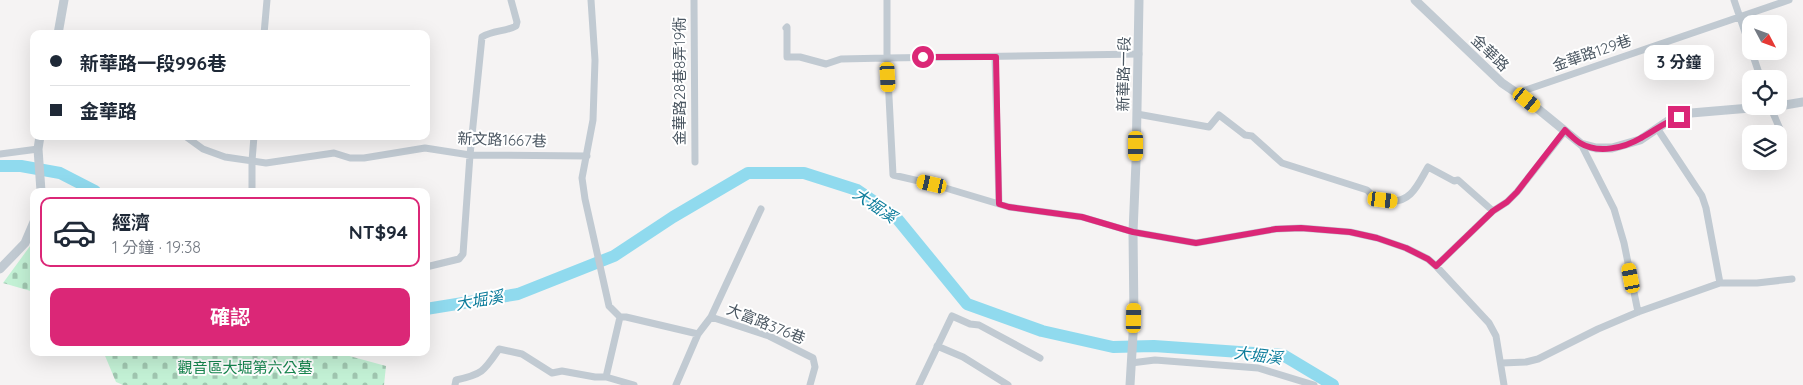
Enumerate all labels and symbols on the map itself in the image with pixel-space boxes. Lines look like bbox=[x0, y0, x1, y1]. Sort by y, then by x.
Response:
north arrow bbox=[1742, 15, 1788, 60]
street label: 金華路28巷8弄19衖 bbox=[670, 17, 689, 145]
street label: 金華路 bbox=[1468, 30, 1513, 75]
street label: 金華路129巷 bbox=[1550, 30, 1634, 75]
street label: 新華路一段 bbox=[1113, 36, 1134, 112]
callout: 3 分鐘 bbox=[1644, 44, 1714, 80]
route start bbox=[912, 46, 934, 68]
car bbox=[879, 62, 896, 92]
car bbox=[1510, 85, 1543, 115]
route end bbox=[1668, 106, 1690, 128]
street label: 新文路1667巷 bbox=[457, 128, 547, 151]
car bbox=[1128, 131, 1143, 161]
car bbox=[915, 173, 948, 195]
water label: 大堀溪 bbox=[850, 183, 902, 228]
car bbox=[1367, 191, 1398, 209]
car bbox=[1620, 262, 1641, 294]
water label: 大堀溪 bbox=[454, 286, 506, 314]
street label: 大富路376巷 bbox=[724, 299, 808, 348]
car bbox=[1126, 303, 1141, 333]
water label: 大堀溪 bbox=[1233, 342, 1285, 368]
park label: 觀音區大堀第六公墓 bbox=[177, 358, 313, 377]

